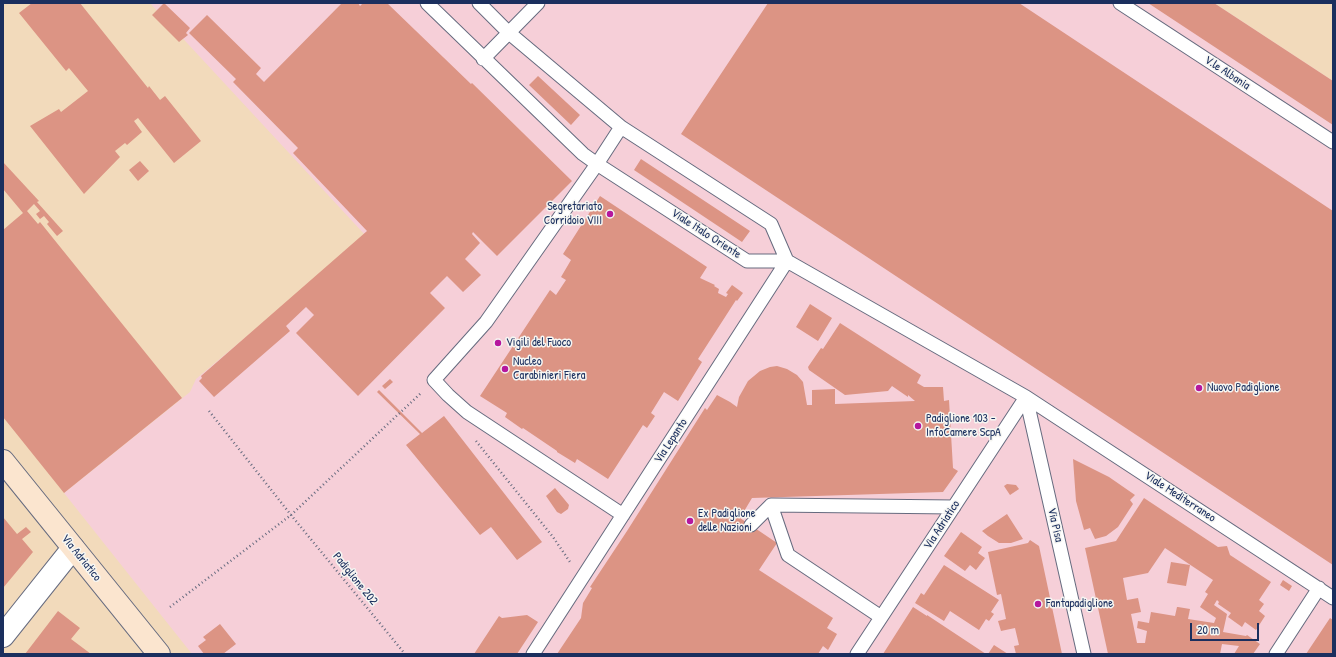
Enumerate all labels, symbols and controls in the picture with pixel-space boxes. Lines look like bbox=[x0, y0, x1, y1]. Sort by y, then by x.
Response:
street label: V.le Albania bbox=[1201, 53, 1253, 93]
place label: Segretariato Corridoio VIII bbox=[544, 200, 602, 228]
street label: Viale Italo Oriente bbox=[668, 206, 744, 262]
marker: Segretariato Corridoio VIII bbox=[605, 209, 615, 219]
place label: Vigili del Fuoco bbox=[506, 336, 571, 350]
marker: Vigili del Fuoco bbox=[493, 338, 503, 348]
place label: Nucleo Carabinieri Fiera bbox=[513, 355, 585, 383]
marker: Nucleo Carabinieri Fiera bbox=[500, 364, 510, 374]
place label: Nuovo Padiglione bbox=[1207, 381, 1280, 395]
marker: Nuovo Padiglione bbox=[1194, 383, 1204, 393]
place label: Padiglione 103 - InfoCamere ScpA bbox=[926, 412, 1001, 440]
street label: Via Lepanto bbox=[651, 416, 691, 466]
marker: Padiglione 103 - InfoCamere ScpA bbox=[913, 421, 923, 431]
street label: Viale Mediterraneo bbox=[1142, 469, 1218, 525]
street label: Via Adriatico bbox=[921, 498, 963, 552]
street label: Via Pisa bbox=[1044, 506, 1066, 544]
place label: Ex Padiglione delle Nazioni bbox=[698, 507, 756, 535]
marker: Ex Padiglione delle Nazioni bbox=[685, 516, 695, 526]
street label: Via Adriatico bbox=[58, 532, 104, 584]
street label: Padiglione 202 bbox=[329, 550, 381, 608]
place label: Fantapadiglione bbox=[1046, 597, 1113, 611]
marker: Fantapadiglione bbox=[1033, 599, 1043, 609]
scale bar bbox=[1192, 615, 1261, 641]
text: 20 m bbox=[1197, 621, 1219, 638]

